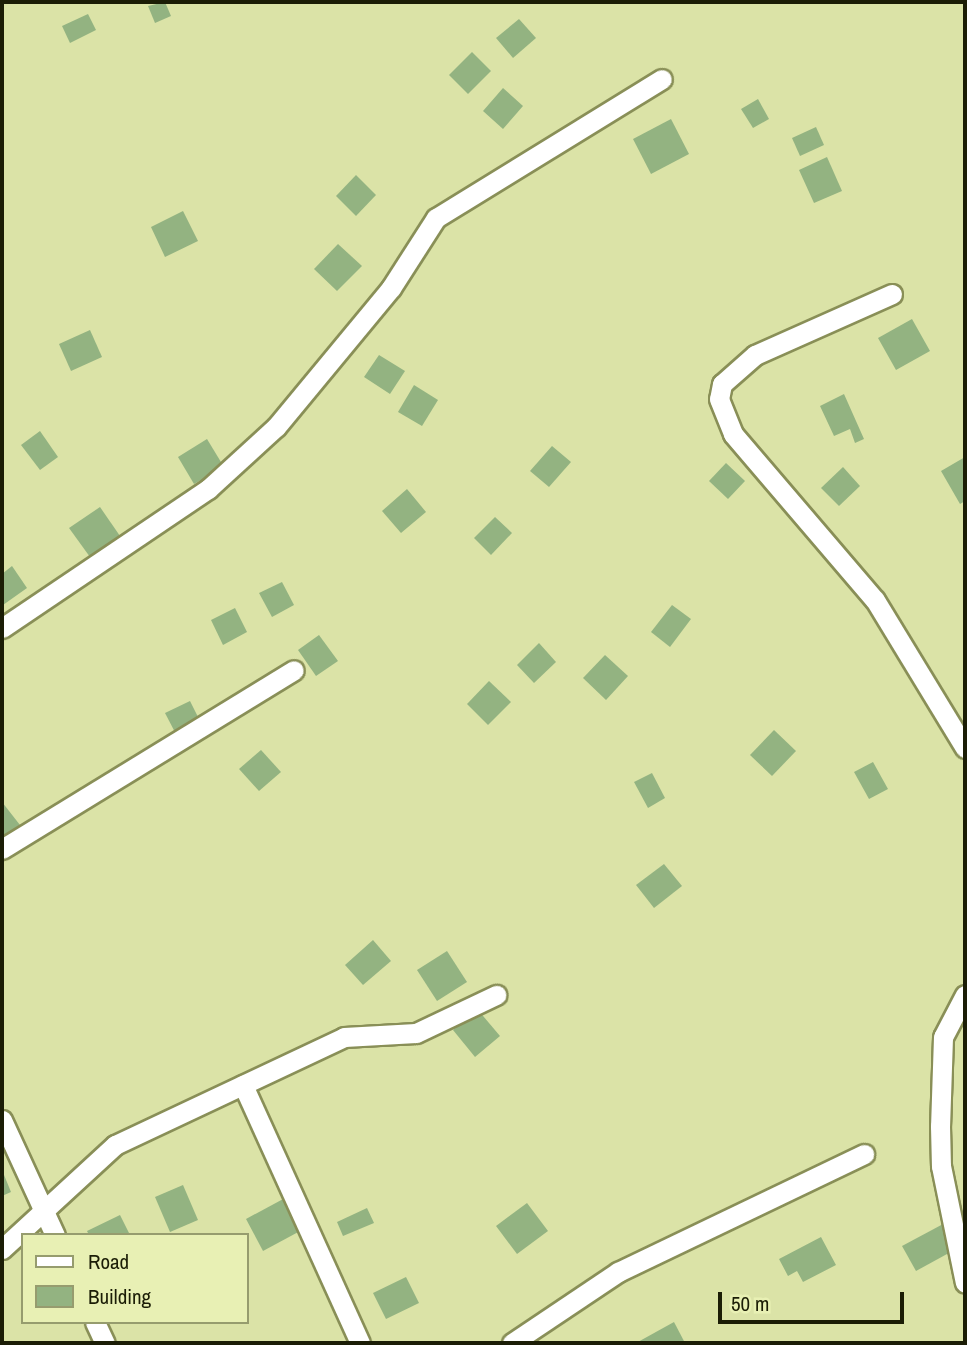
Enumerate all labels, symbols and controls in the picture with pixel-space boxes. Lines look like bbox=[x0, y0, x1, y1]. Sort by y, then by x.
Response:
legend bbox=[21, 1233, 248, 1324]
text: Road bbox=[88, 1247, 129, 1276]
scale bar bbox=[722, 1278, 908, 1322]
text: Building bbox=[88, 1282, 151, 1311]
text: 50 m bbox=[731, 1289, 769, 1318]

